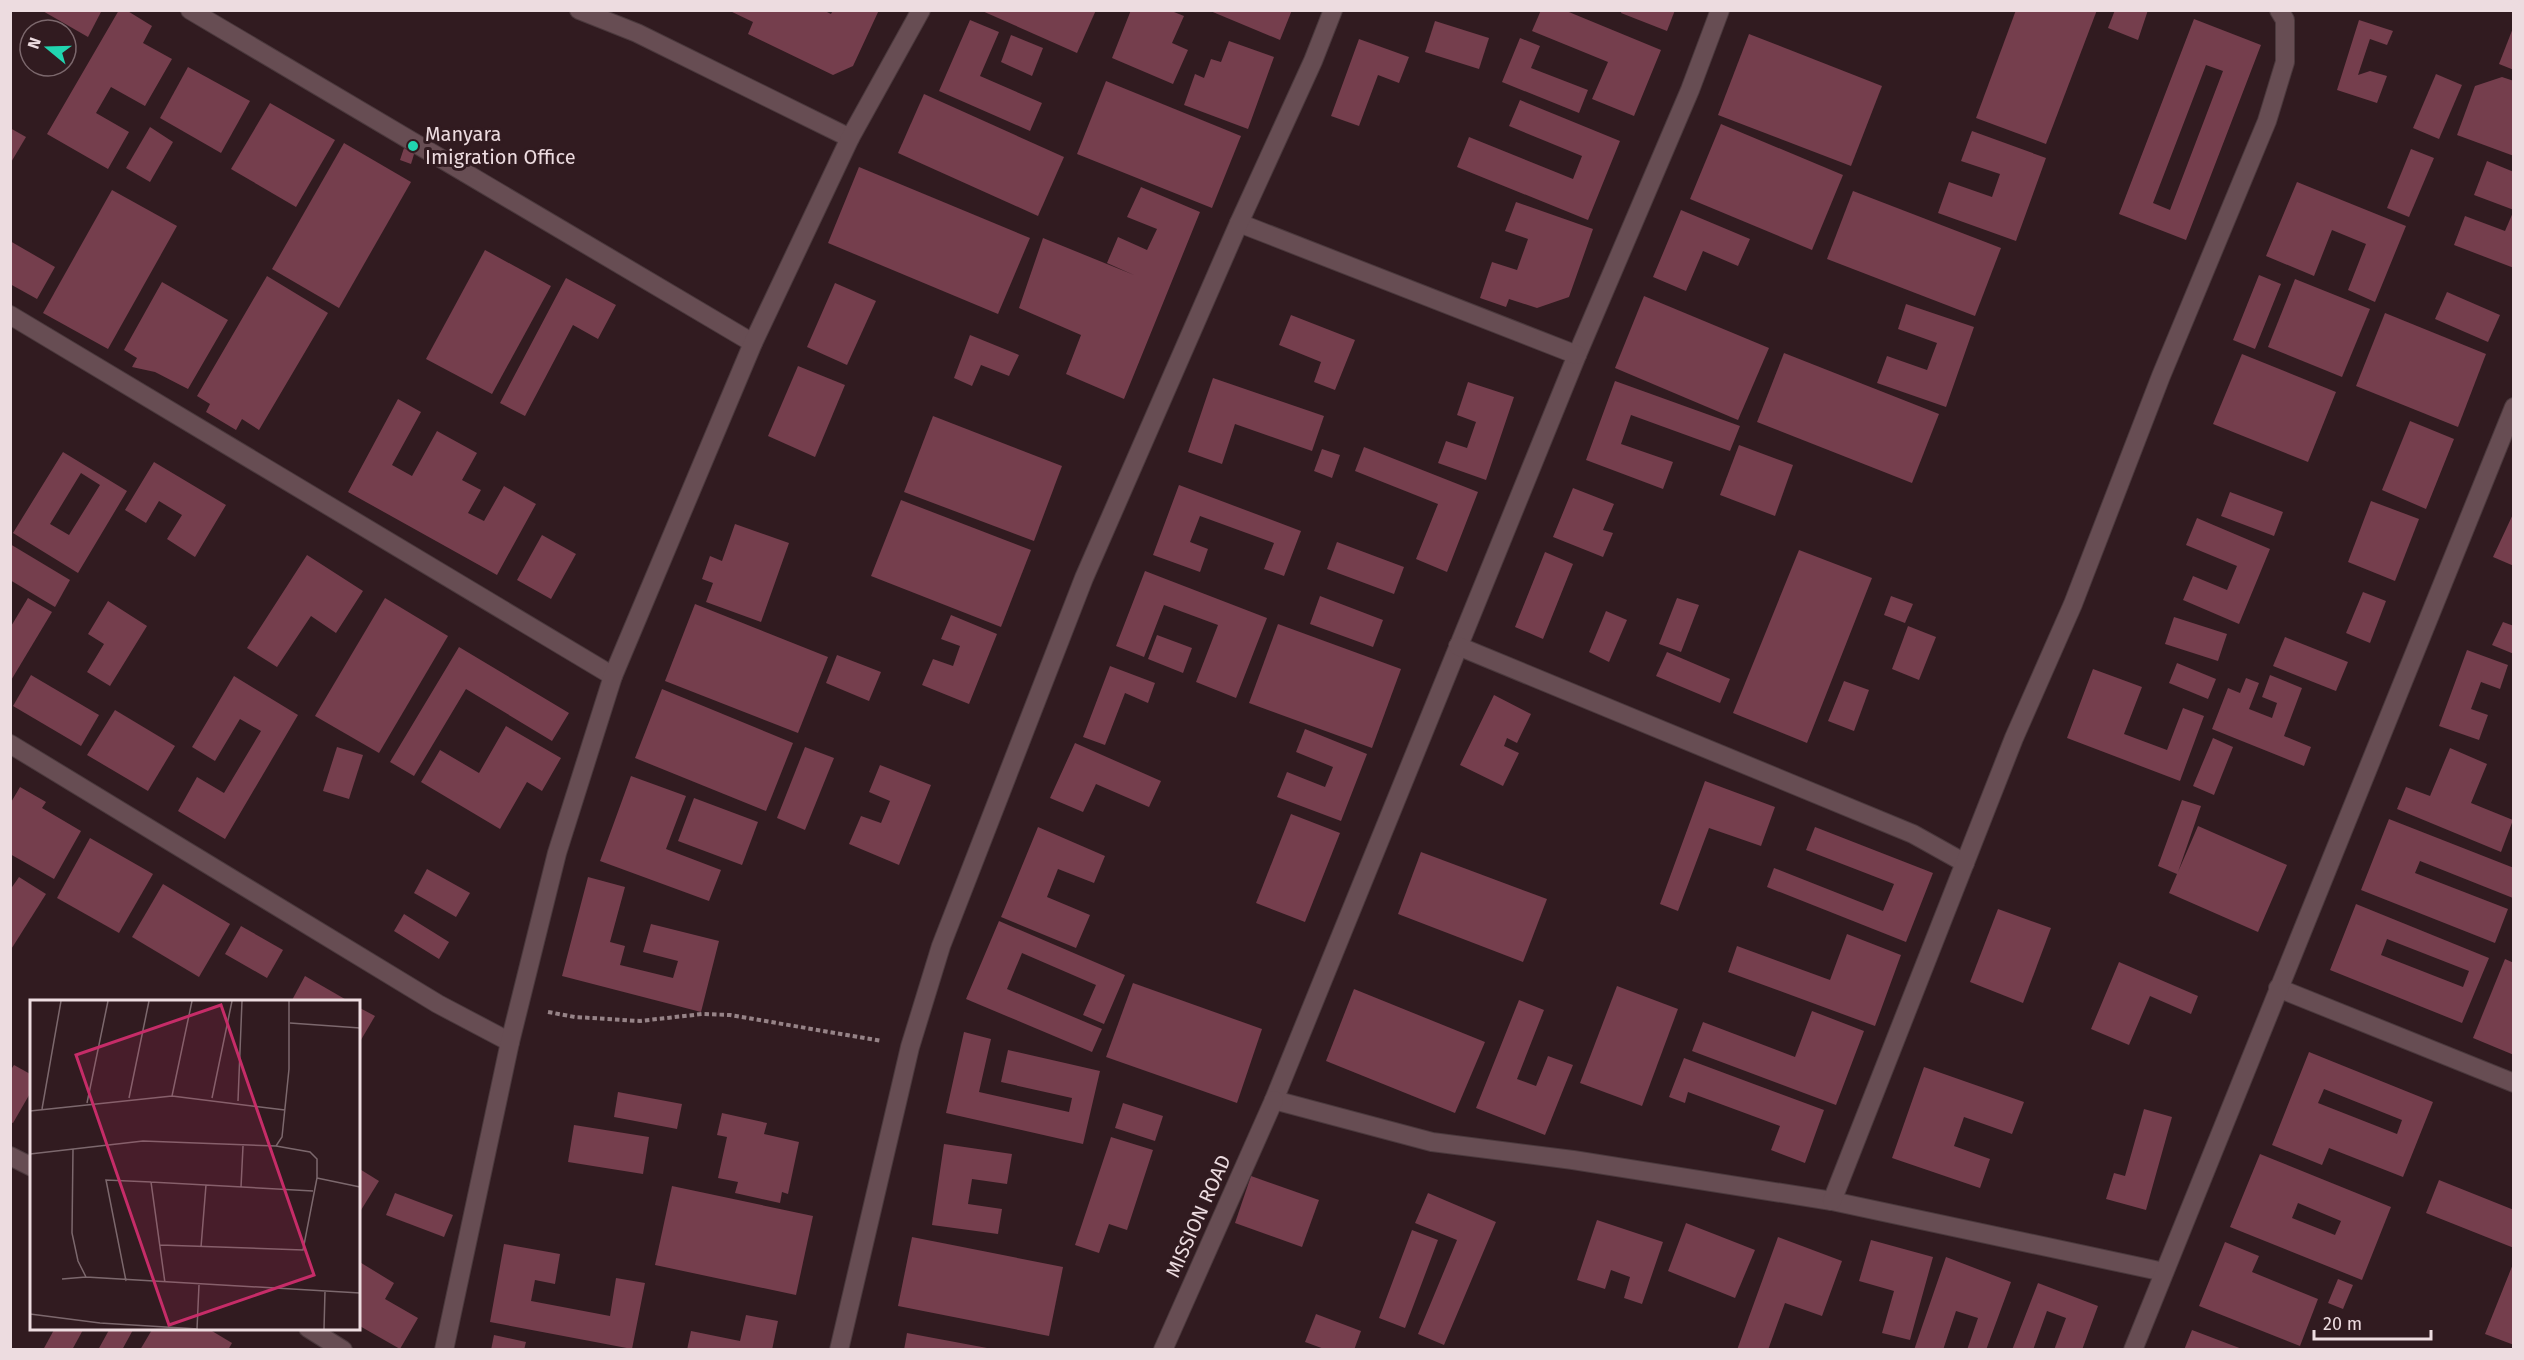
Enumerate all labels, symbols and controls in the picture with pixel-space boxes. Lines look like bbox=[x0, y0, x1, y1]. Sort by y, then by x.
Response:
north arrow bbox=[18, 18, 78, 78]
text: N bbox=[24, 35, 45, 51]
place label: Manyara Imigration Office bbox=[425, 122, 576, 169]
marker: Manyara Imigration Office bbox=[406, 139, 420, 153]
inset map bbox=[30, 1000, 360, 1330]
street label: MISSION ROAD bbox=[1160, 1151, 1236, 1281]
scale bar bbox=[2314, 1303, 2431, 1341]
text: 20 m bbox=[2323, 1313, 2362, 1335]

